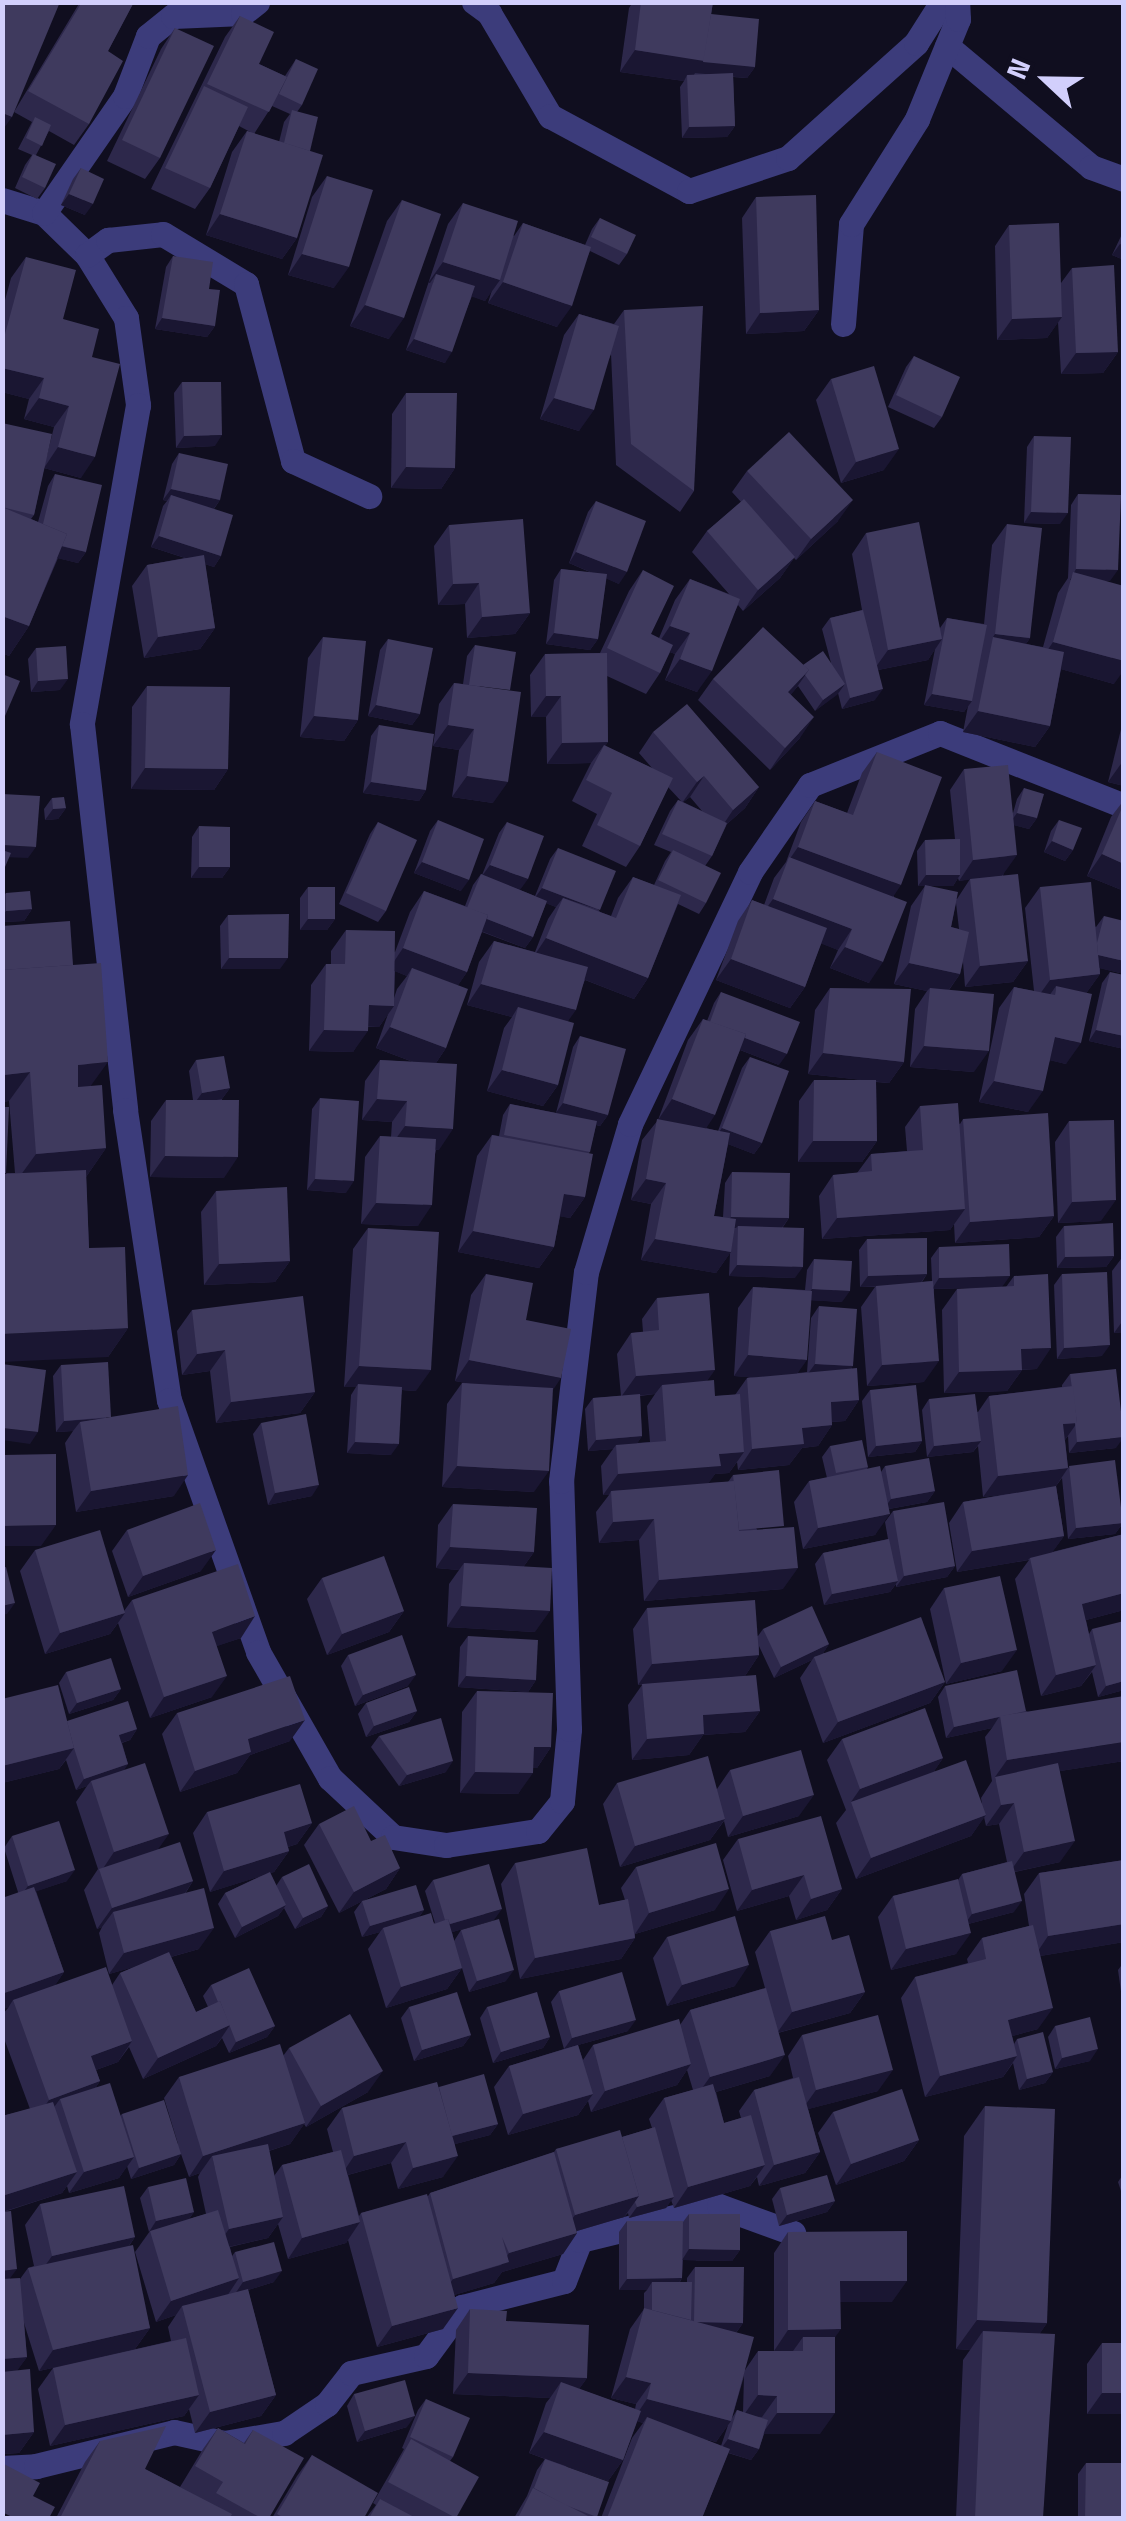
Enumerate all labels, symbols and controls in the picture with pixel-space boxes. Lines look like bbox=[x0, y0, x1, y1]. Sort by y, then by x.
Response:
north arrow bbox=[996, 30, 1096, 130]
text: N bbox=[994, 52, 1041, 86]

